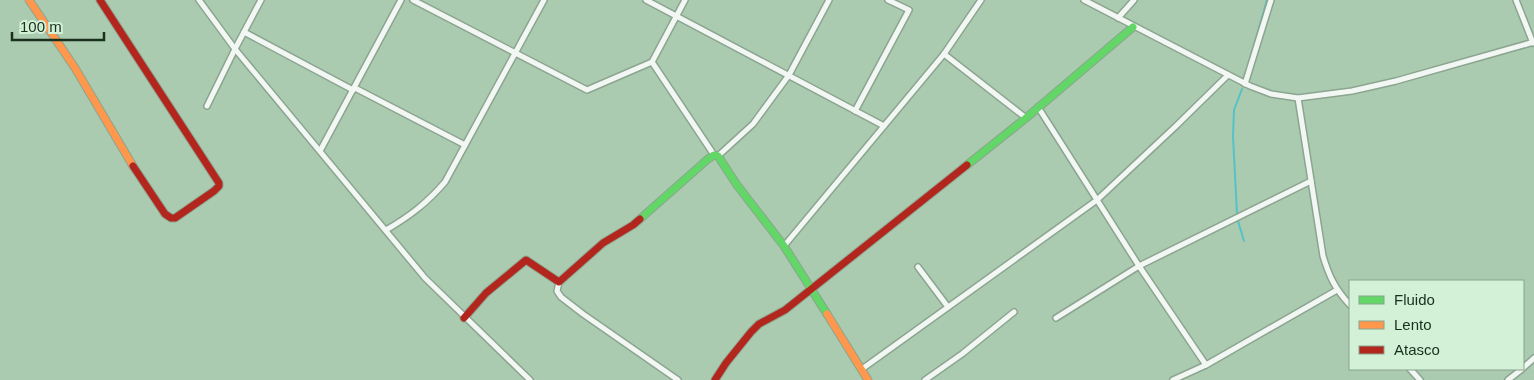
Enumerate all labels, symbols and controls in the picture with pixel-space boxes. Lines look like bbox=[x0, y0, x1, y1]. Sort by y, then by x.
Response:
scale bar bbox=[12, 10, 105, 42]
text: 100 m bbox=[20, 18, 62, 35]
legend bbox=[1349, 280, 1524, 370]
text: Fluido bbox=[1394, 291, 1435, 308]
text: Lento bbox=[1394, 316, 1432, 333]
text: Atasco bbox=[1394, 341, 1440, 358]

